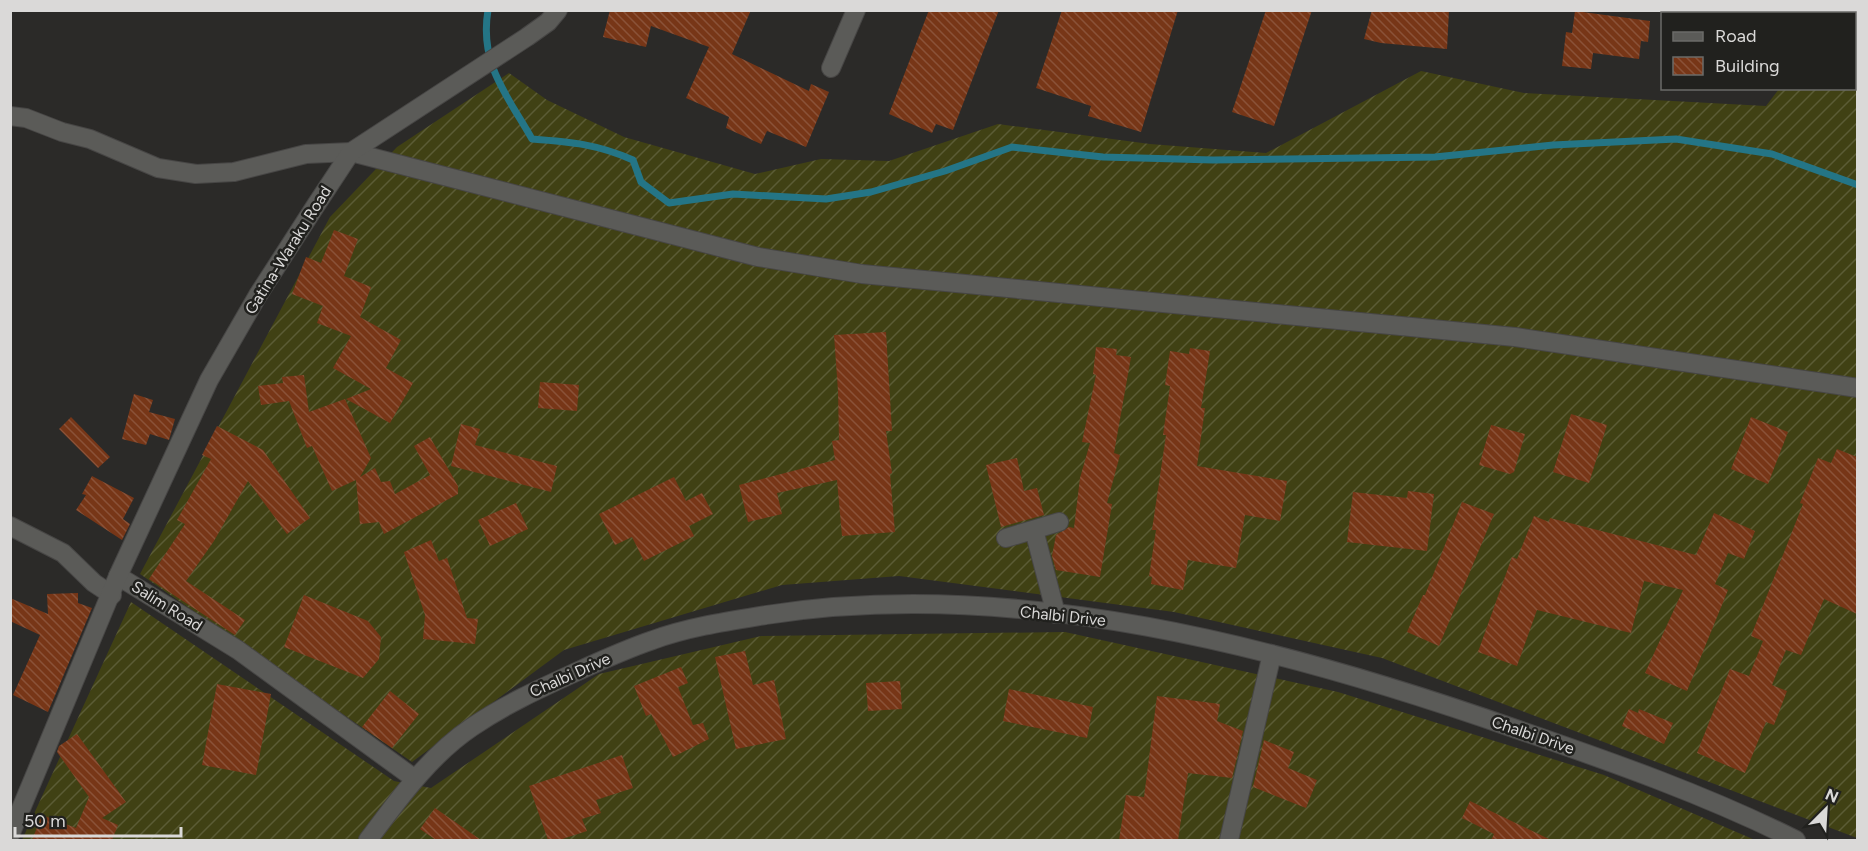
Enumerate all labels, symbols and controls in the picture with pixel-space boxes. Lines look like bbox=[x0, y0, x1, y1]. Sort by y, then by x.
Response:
legend bbox=[1661, 12, 1856, 90]
text: Road bbox=[1715, 25, 1756, 47]
text: Building bbox=[1715, 55, 1780, 77]
street label: Gatina-Waraku Road bbox=[241, 182, 335, 318]
street label: Salim Road bbox=[128, 577, 206, 635]
street label: Chalbi Drive bbox=[1019, 602, 1107, 630]
street label: Chalbi Drive bbox=[527, 649, 613, 701]
street label: Chalbi Drive bbox=[1489, 712, 1577, 758]
north arrow bbox=[1796, 779, 1856, 839]
text: N bbox=[1822, 785, 1841, 807]
scale bar bbox=[15, 800, 182, 838]
text: 50 m bbox=[24, 810, 66, 832]

